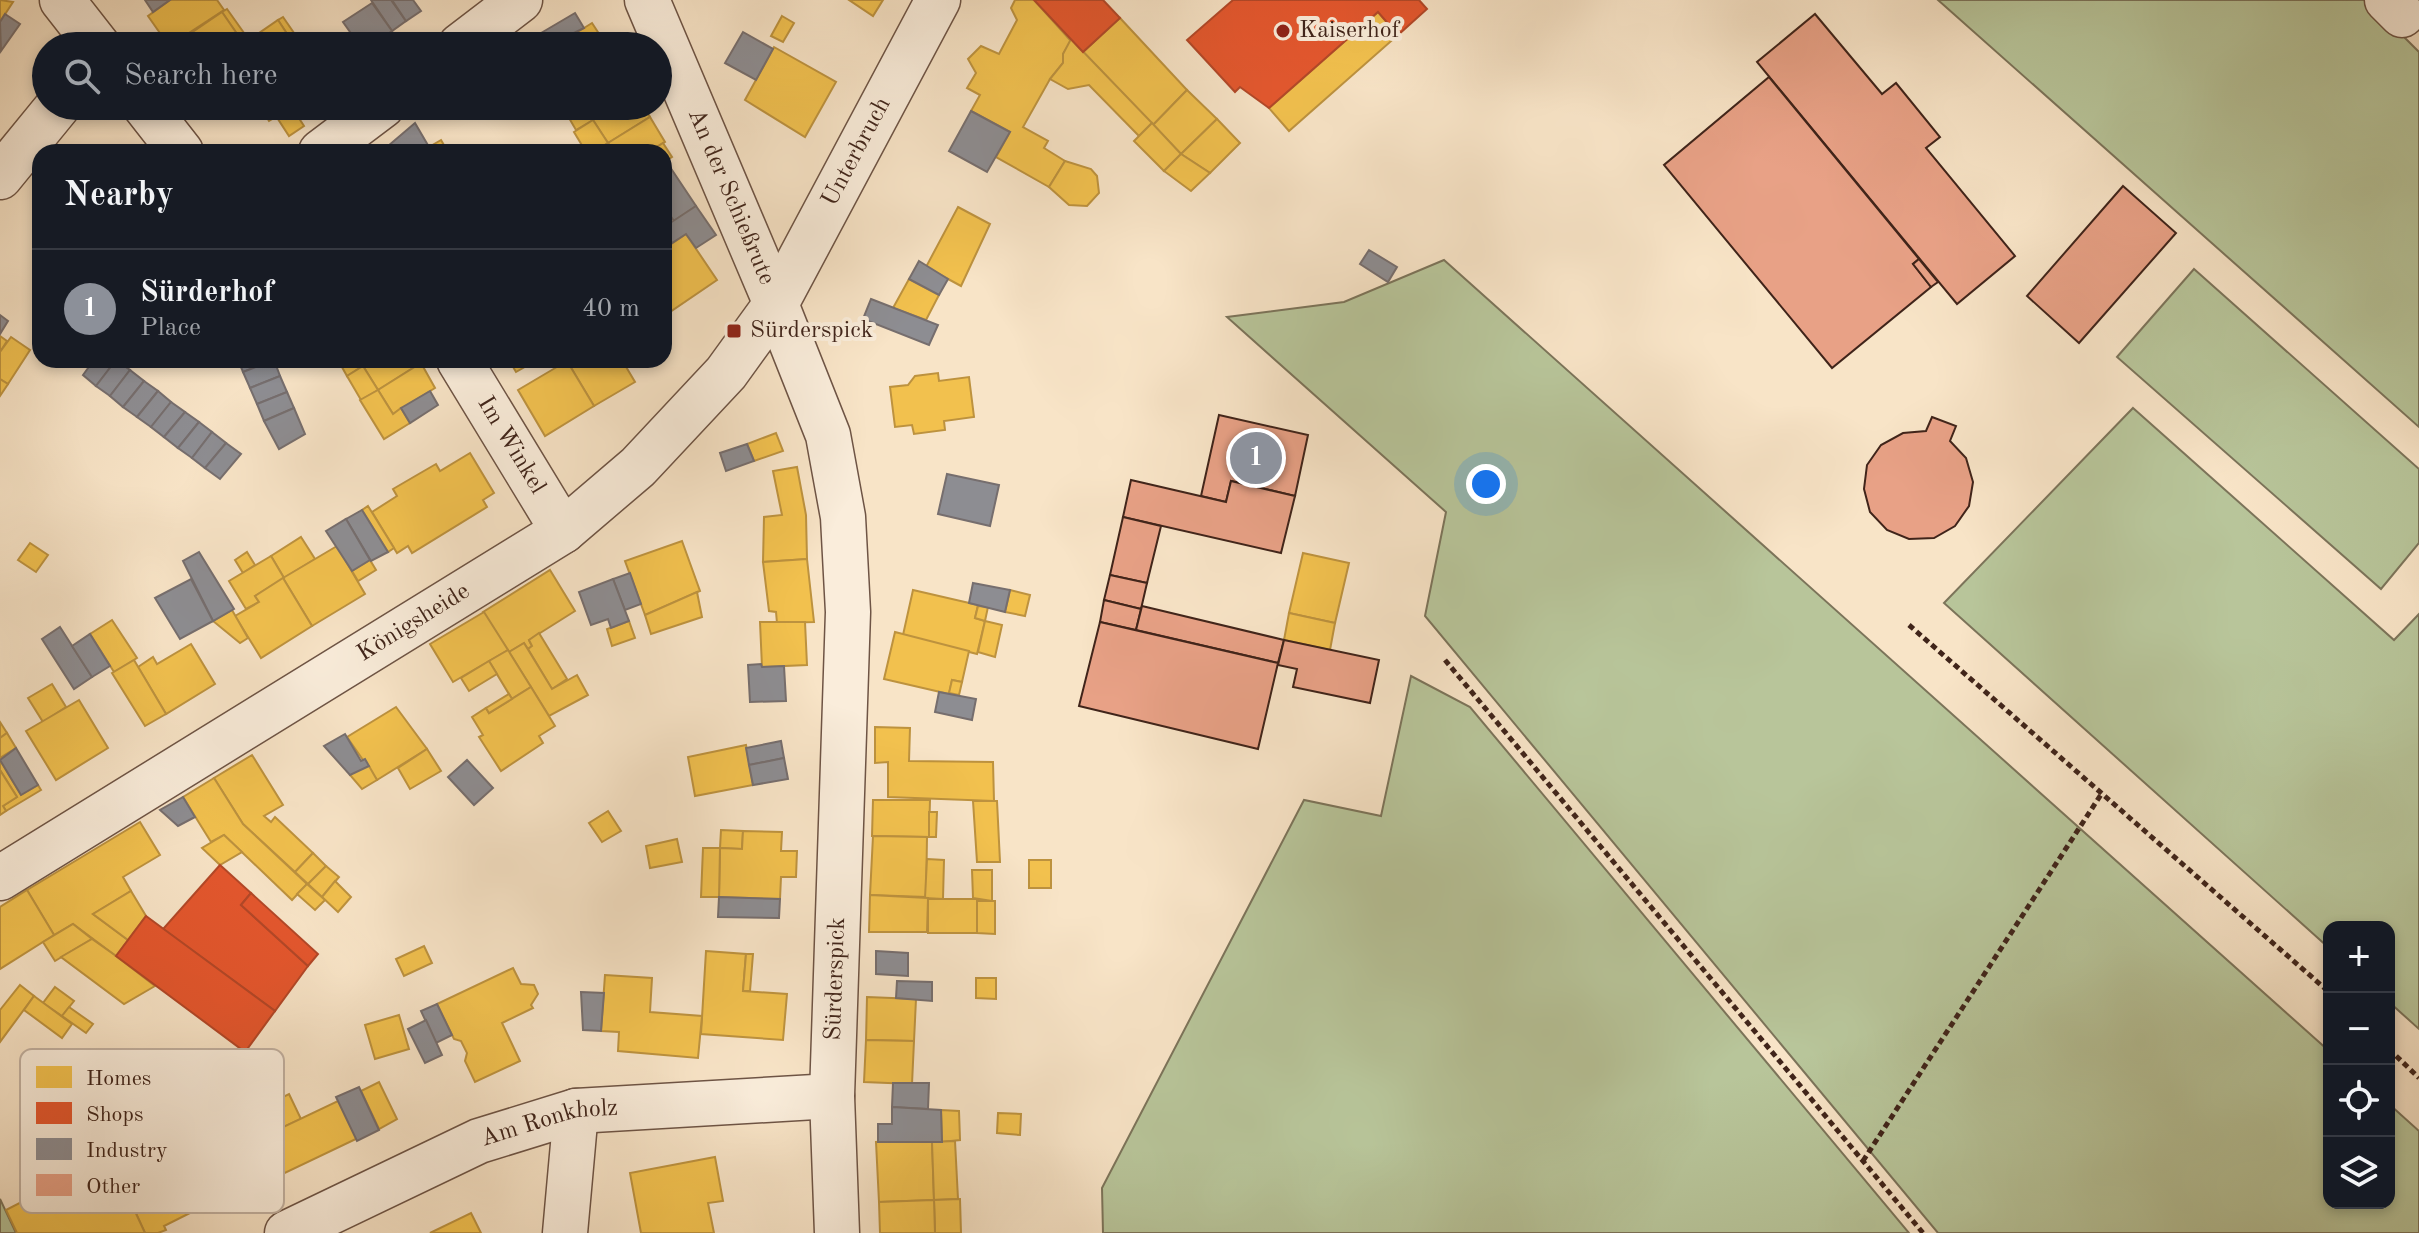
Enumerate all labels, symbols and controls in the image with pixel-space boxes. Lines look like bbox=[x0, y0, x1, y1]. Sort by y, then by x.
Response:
place label: Kaiserhof bbox=[1299, 19, 1401, 43]
marker: Kaiserhof bbox=[1274, 22, 1292, 40]
search box bbox=[32, 32, 672, 120]
icon: search bbox=[60, 54, 104, 98]
text: Search here bbox=[124, 61, 278, 91]
street label: Unterbruch bbox=[818, 94, 896, 211]
street label: An der Schießrute bbox=[683, 105, 779, 289]
text: Nearby bbox=[64, 179, 174, 213]
text: Sürderhof bbox=[140, 278, 274, 308]
text: 1 bbox=[82, 296, 98, 322]
text: 40 m bbox=[582, 296, 640, 322]
text: Place bbox=[140, 315, 201, 341]
place label: Sürderspick bbox=[750, 319, 873, 343]
marker: Sürderspick bbox=[725, 322, 743, 340]
street label: Im Winkel bbox=[472, 393, 550, 498]
pin: 1 bbox=[1230, 428, 1282, 488]
your location bbox=[1466, 464, 1506, 504]
street label: Königsheide bbox=[353, 579, 474, 667]
street label: Sürderspick bbox=[822, 917, 850, 1041]
map controls bbox=[2323, 921, 2395, 1209]
button: + bbox=[2323, 921, 2395, 993]
button: − bbox=[2323, 993, 2395, 1065]
legend bbox=[20, 1049, 284, 1213]
button: locate bbox=[2323, 1065, 2395, 1137]
text: Homes bbox=[86, 1068, 151, 1090]
street label: Am Ronkholz bbox=[478, 1097, 619, 1152]
text: Shops bbox=[86, 1104, 143, 1126]
button: layers bbox=[2323, 1137, 2395, 1209]
text: Industry bbox=[86, 1140, 168, 1162]
text: Other bbox=[86, 1176, 140, 1198]

